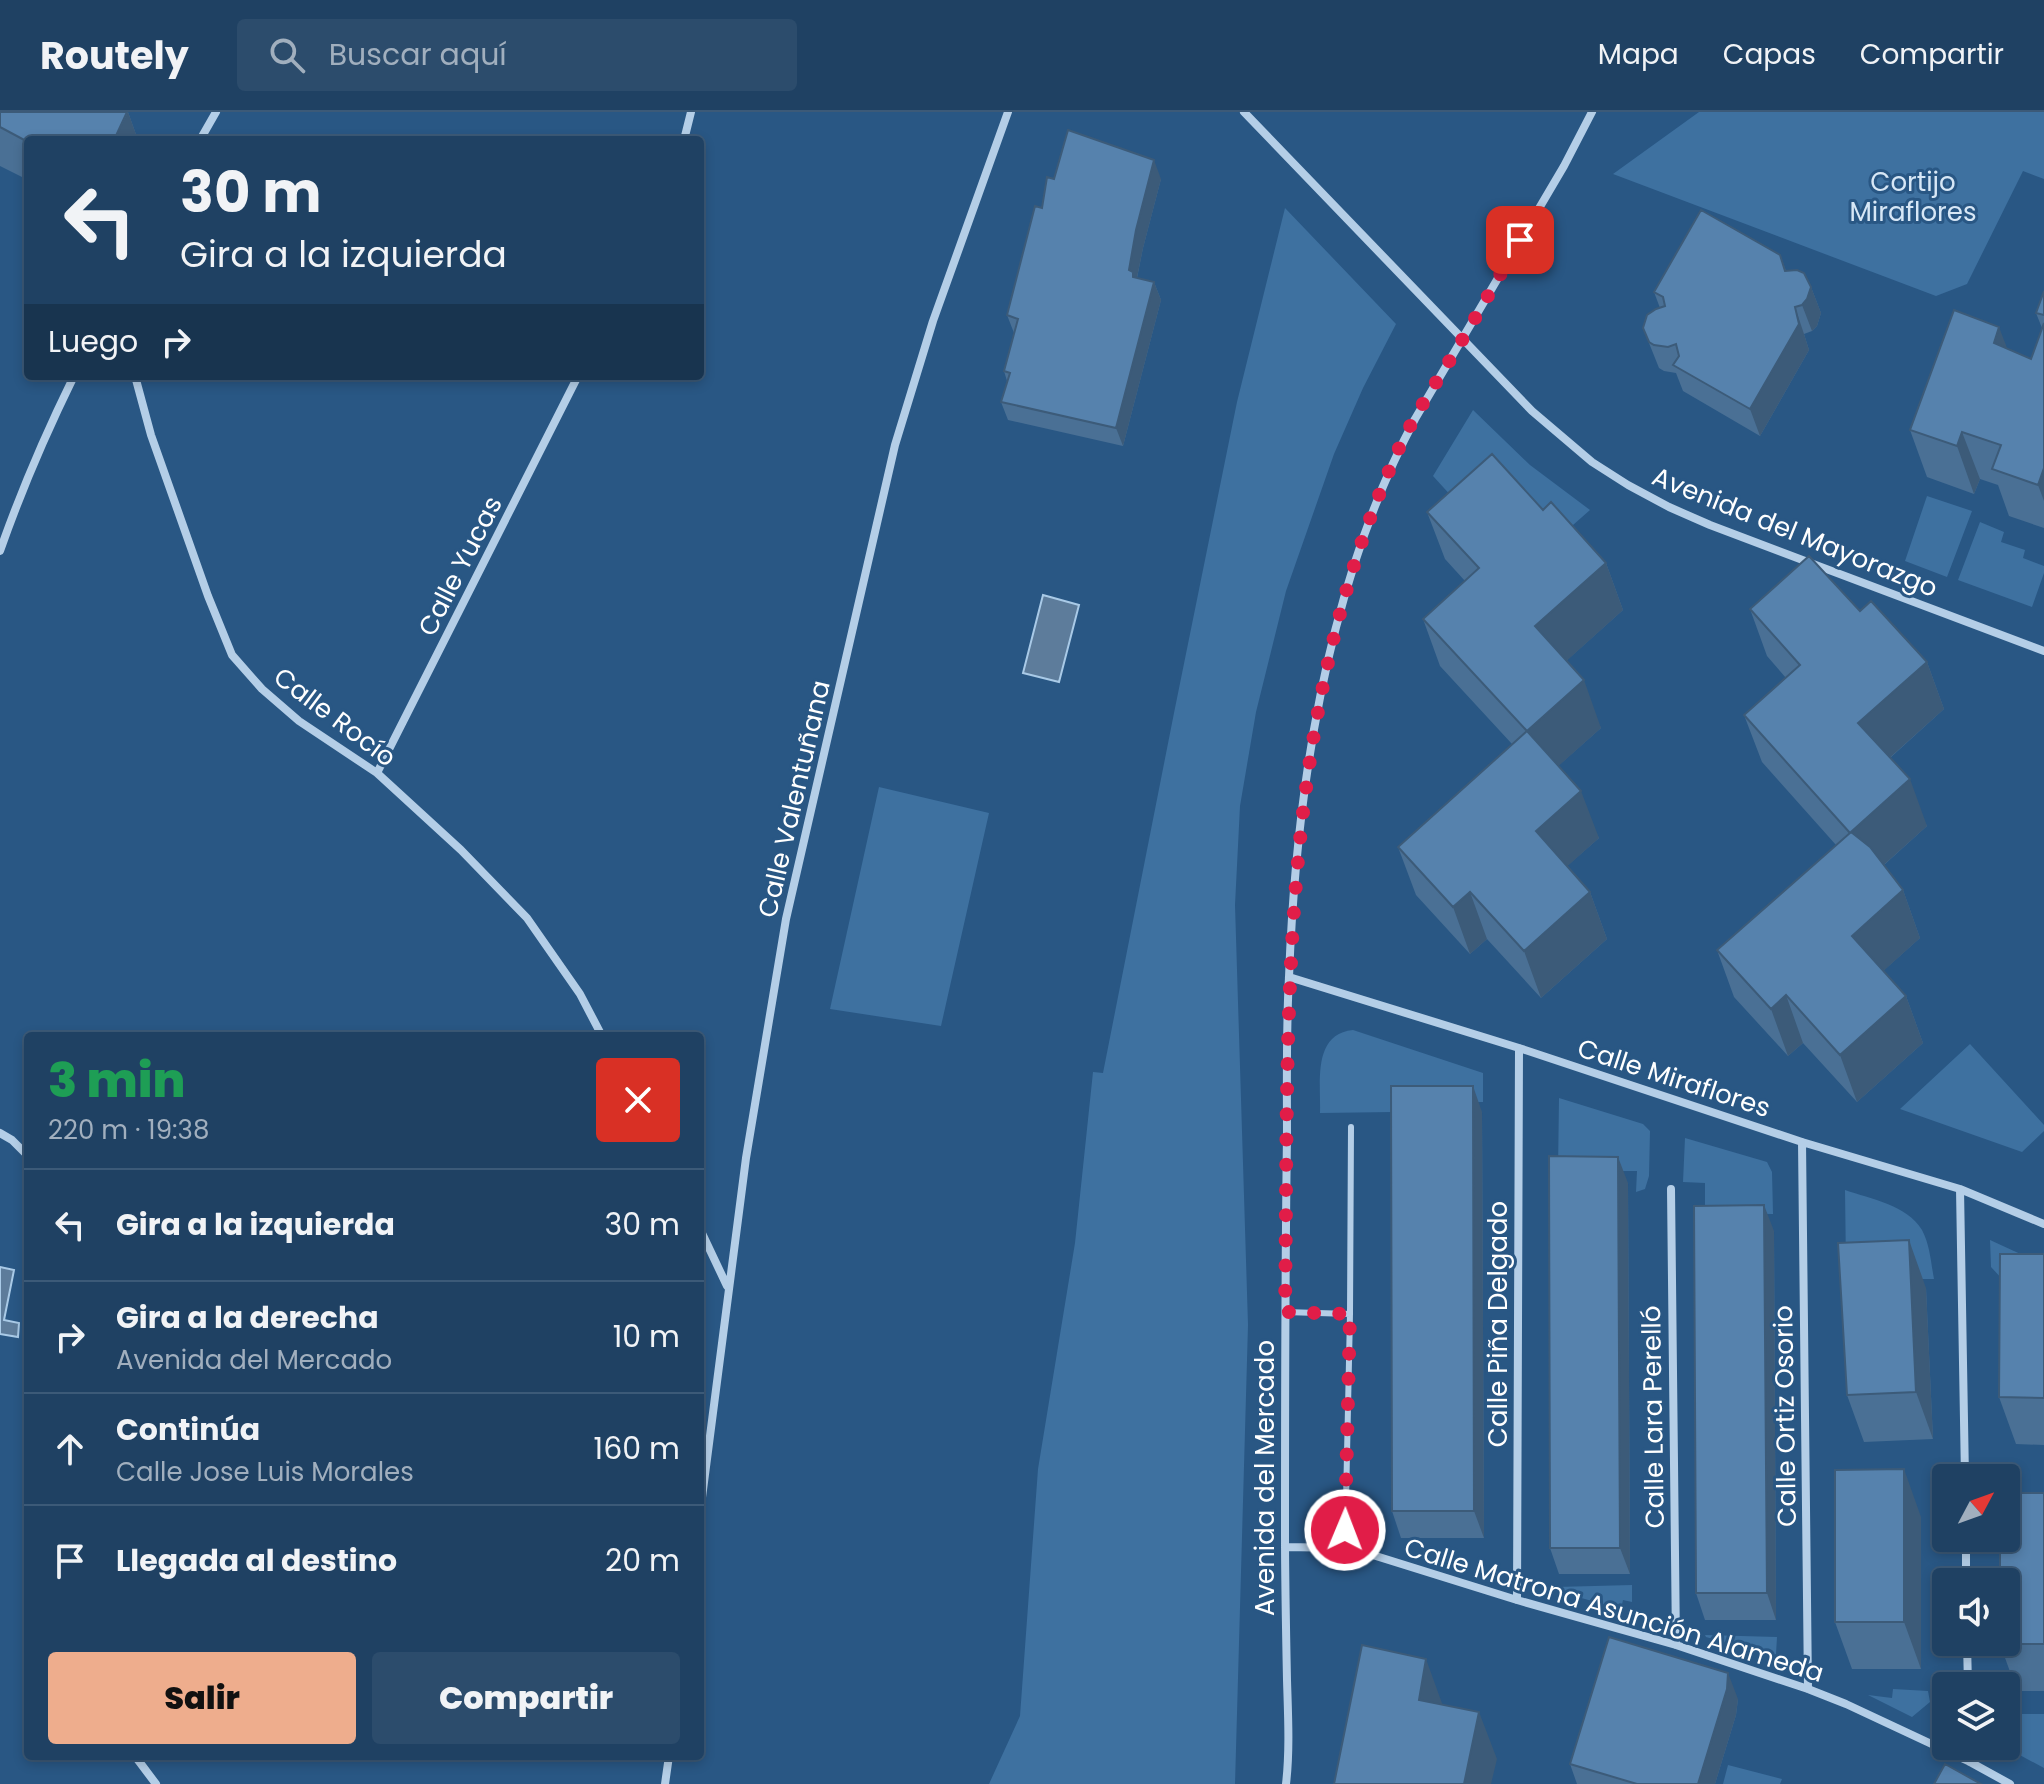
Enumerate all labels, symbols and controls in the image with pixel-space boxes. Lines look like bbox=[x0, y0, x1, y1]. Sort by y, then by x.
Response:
search box bbox=[237, 19, 797, 91]
text: Routely bbox=[40, 29, 189, 82]
icon: search bbox=[265, 33, 309, 77]
text: Buscar aquí bbox=[329, 33, 507, 76]
text: Mapa bbox=[1598, 35, 1679, 74]
text: Capas bbox=[1723, 35, 1816, 74]
text: Compartir bbox=[1860, 35, 2004, 74]
text: 30 m bbox=[180, 153, 322, 232]
park label: Cortijo Miraflores bbox=[1849, 164, 1977, 230]
icon: left bbox=[48, 168, 152, 272]
pin bbox=[1486, 206, 1554, 274]
icon: arrive bbox=[1498, 218, 1542, 262]
text: Gira a la izquierda bbox=[180, 229, 507, 280]
text: Luego bbox=[48, 320, 138, 363]
icon: right bbox=[154, 320, 198, 364]
street label: Avenida del Mayorazgo bbox=[1647, 458, 1943, 606]
street label: Calle Yucas bbox=[409, 490, 511, 642]
street label: Calle Rocío bbox=[266, 659, 404, 775]
street label: Calle Valentuñana bbox=[749, 677, 839, 921]
street label: Calle Miraflores bbox=[1573, 1030, 1775, 1126]
text: 3 min bbox=[48, 1047, 185, 1114]
button: close bbox=[596, 1058, 680, 1142]
text: 220 m · 19:38 bbox=[48, 1112, 209, 1148]
street label: Calle Piña Delgado bbox=[1480, 1201, 1516, 1447]
icon: left bbox=[48, 1203, 92, 1247]
text: Gira a la izquierda bbox=[116, 1203, 395, 1246]
text: 30 m bbox=[605, 1203, 680, 1246]
text: Gira a la derecha bbox=[116, 1296, 379, 1339]
street label: Calle Lara Perelló bbox=[1633, 1305, 1673, 1529]
street label: Calle Ortiz Osorio bbox=[1765, 1305, 1805, 1527]
icon: right bbox=[48, 1315, 92, 1359]
text: 10 m bbox=[613, 1315, 680, 1358]
street label: Avenida del Mercado bbox=[1247, 1340, 1283, 1616]
text: Avenida del Mercado bbox=[116, 1342, 392, 1378]
text: Continúa bbox=[116, 1408, 260, 1451]
icon: ahead bbox=[48, 1427, 92, 1471]
text: 160 m bbox=[594, 1427, 680, 1470]
text: Calle Jose Luis Morales bbox=[116, 1454, 414, 1490]
north arrow bbox=[1932, 1464, 2020, 1552]
map controls bbox=[1932, 1464, 2020, 1760]
position arrow bbox=[1303, 1488, 1387, 1572]
street label: Calle Matrona Asunción Alameda bbox=[1400, 1529, 1828, 1691]
icon: arrive bbox=[48, 1539, 92, 1583]
text: Llegada al destino bbox=[116, 1539, 397, 1582]
text: 20 m bbox=[605, 1539, 680, 1582]
button: sound bbox=[1932, 1568, 2020, 1656]
button: Salir bbox=[48, 1652, 356, 1744]
button: Compartir bbox=[372, 1652, 680, 1744]
button: layers bbox=[1932, 1672, 2020, 1760]

